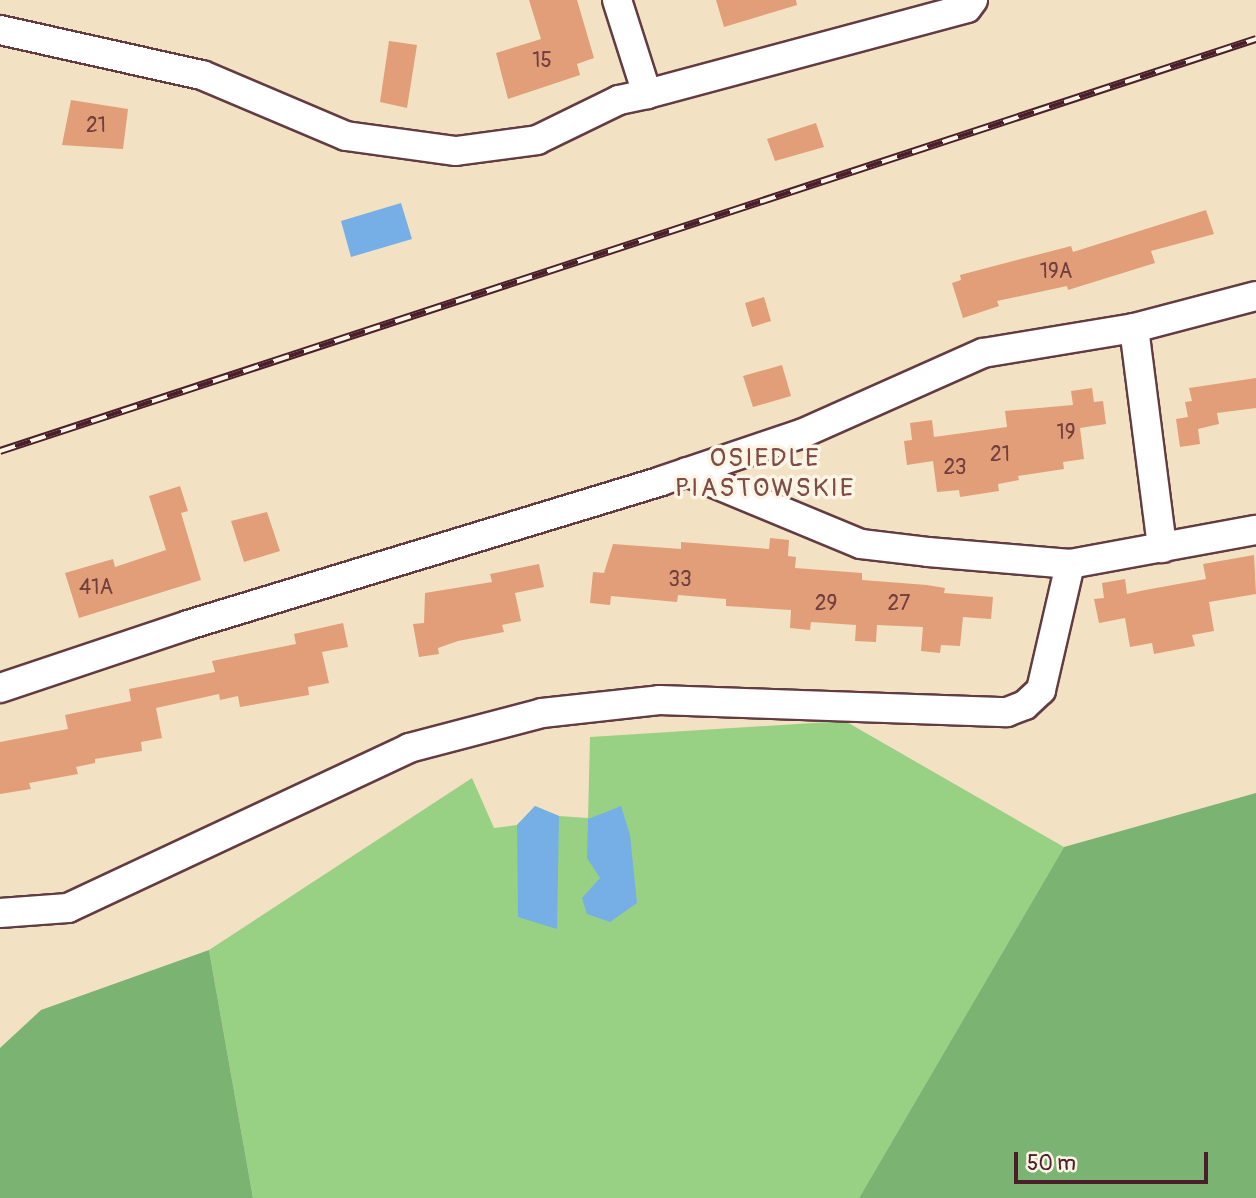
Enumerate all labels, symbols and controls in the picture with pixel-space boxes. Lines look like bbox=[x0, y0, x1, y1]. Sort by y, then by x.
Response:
house number: 15 bbox=[532, 48, 552, 74]
house number: 21 bbox=[86, 113, 106, 139]
house number: 19A bbox=[1040, 259, 1072, 285]
house number: 19 bbox=[1056, 420, 1076, 446]
house number: 21 bbox=[990, 442, 1010, 468]
district label: OSIEDLE PIASTOWSKIE bbox=[676, 443, 854, 504]
house number: 23 bbox=[944, 455, 966, 481]
house number: 33 bbox=[668, 567, 692, 593]
house number: 41A bbox=[79, 575, 113, 601]
house number: 29 bbox=[815, 591, 837, 617]
house number: 27 bbox=[888, 591, 910, 617]
scale bar bbox=[1018, 1138, 1212, 1182]
text: 50 m bbox=[1027, 1150, 1076, 1177]

